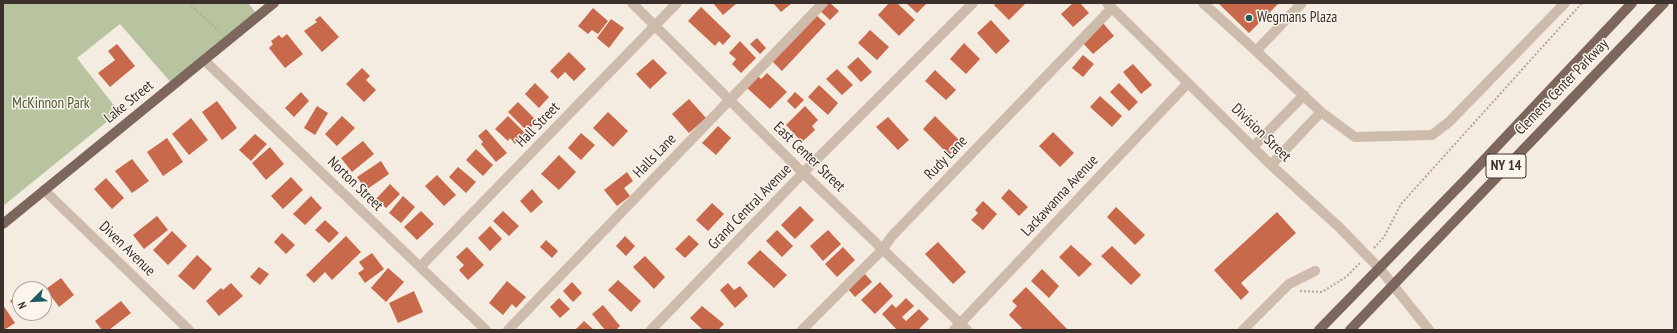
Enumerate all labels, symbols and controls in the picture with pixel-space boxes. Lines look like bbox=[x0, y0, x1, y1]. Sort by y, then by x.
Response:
place label: Wegmans Plaza bbox=[1257, 9, 1337, 27]
marker: Wegmans Plaza bbox=[1244, 13, 1254, 23]
street label: Clemens Center Parkway bbox=[1511, 35, 1613, 139]
street label: Lake Street bbox=[101, 77, 157, 127]
park label: McKinnon Park bbox=[12, 95, 90, 113]
street label: Hall Street bbox=[512, 99, 564, 151]
street label: Division Street bbox=[1227, 100, 1295, 166]
street label: East Center Street bbox=[769, 118, 849, 196]
street label: Halls Lane bbox=[630, 130, 680, 182]
street label: Rudy Lane bbox=[921, 132, 971, 184]
street label: Lackawanna Avenue bbox=[1018, 152, 1102, 240]
street label: Norton Street bbox=[323, 153, 387, 215]
road number: NY 14 bbox=[1486, 154, 1526, 178]
street label: Grand Central Avenue bbox=[705, 161, 795, 253]
street label: Diven Avenue bbox=[95, 218, 159, 280]
north arrow bbox=[12, 281, 52, 321]
text: N bbox=[14, 300, 30, 311]

